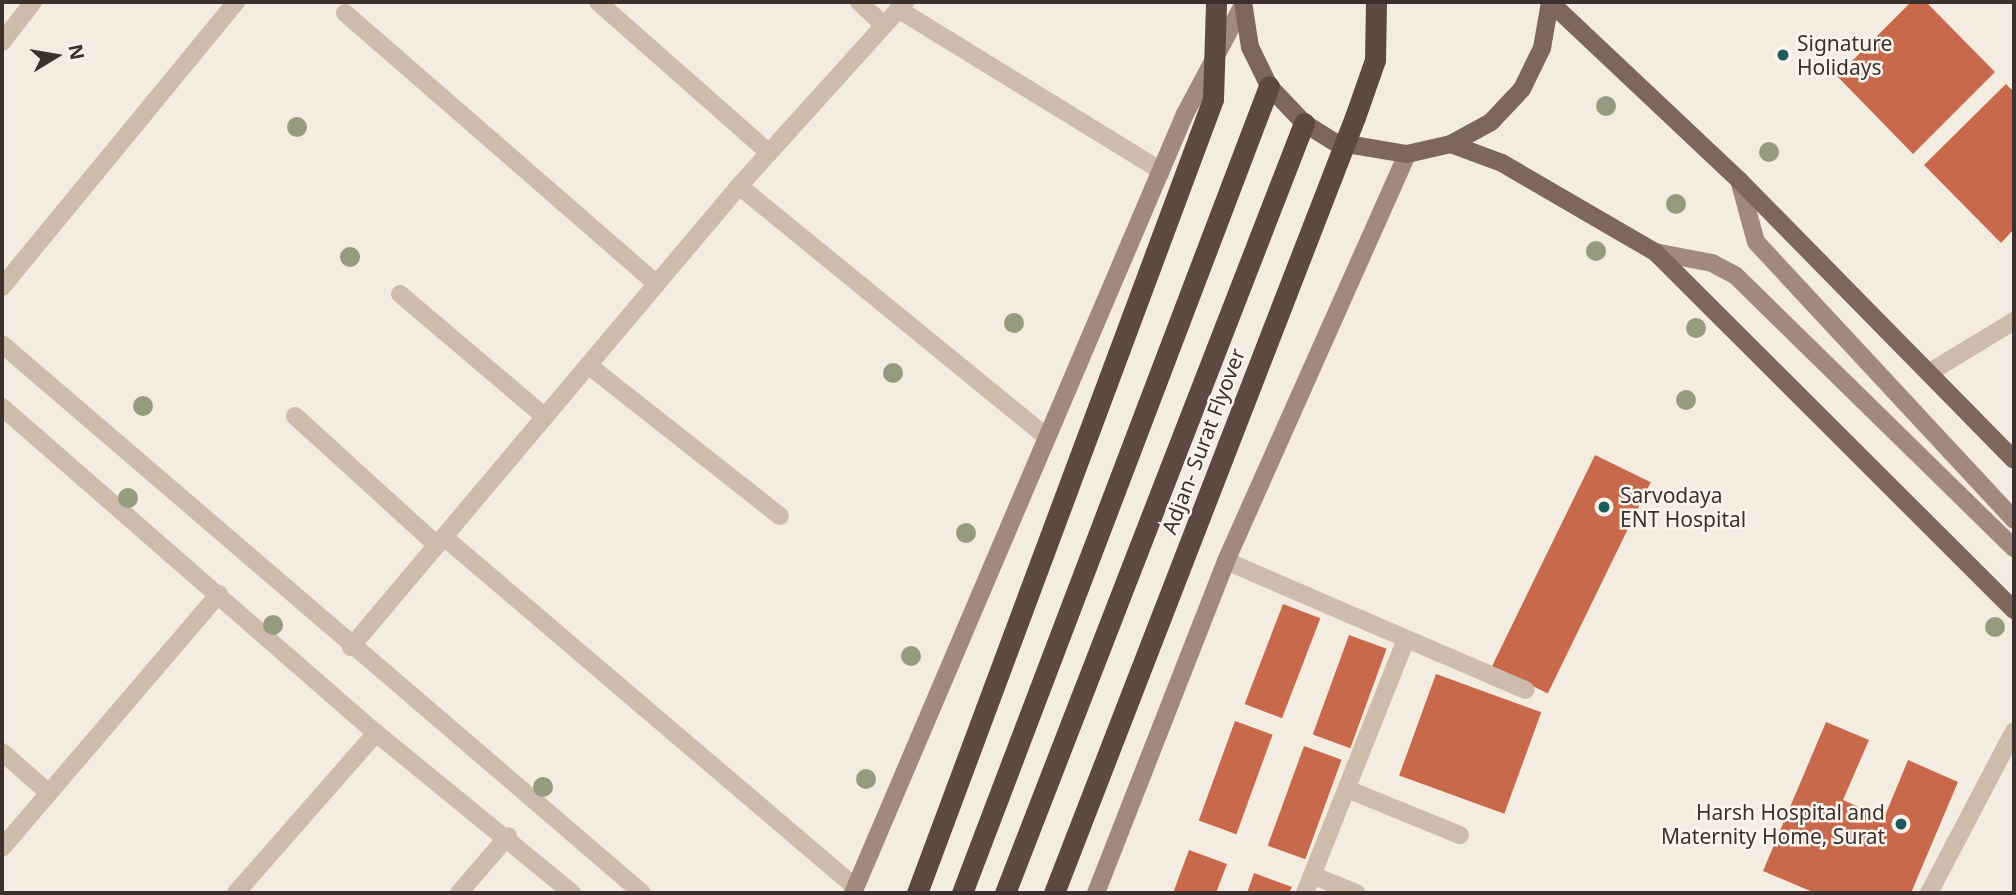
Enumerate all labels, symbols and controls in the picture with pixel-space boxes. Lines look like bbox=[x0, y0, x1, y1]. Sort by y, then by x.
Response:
north arrow bbox=[21, 21, 91, 91]
place label: Signature Holidays bbox=[1797, 30, 1892, 80]
text: N bbox=[62, 42, 91, 62]
marker: Signature Holidays bbox=[1775, 47, 1791, 63]
street label: Adjan- Surat Flyover bbox=[1156, 345, 1250, 537]
place label: Sarvodaya ENT Hospital bbox=[1620, 482, 1746, 532]
marker: Sarvodaya ENT Hospital bbox=[1594, 497, 1614, 517]
place label: Harsh Hospital and Maternity Home, Surat bbox=[1661, 799, 1885, 849]
marker: Harsh Hospital and Maternity Home, Surat bbox=[1891, 814, 1911, 834]

